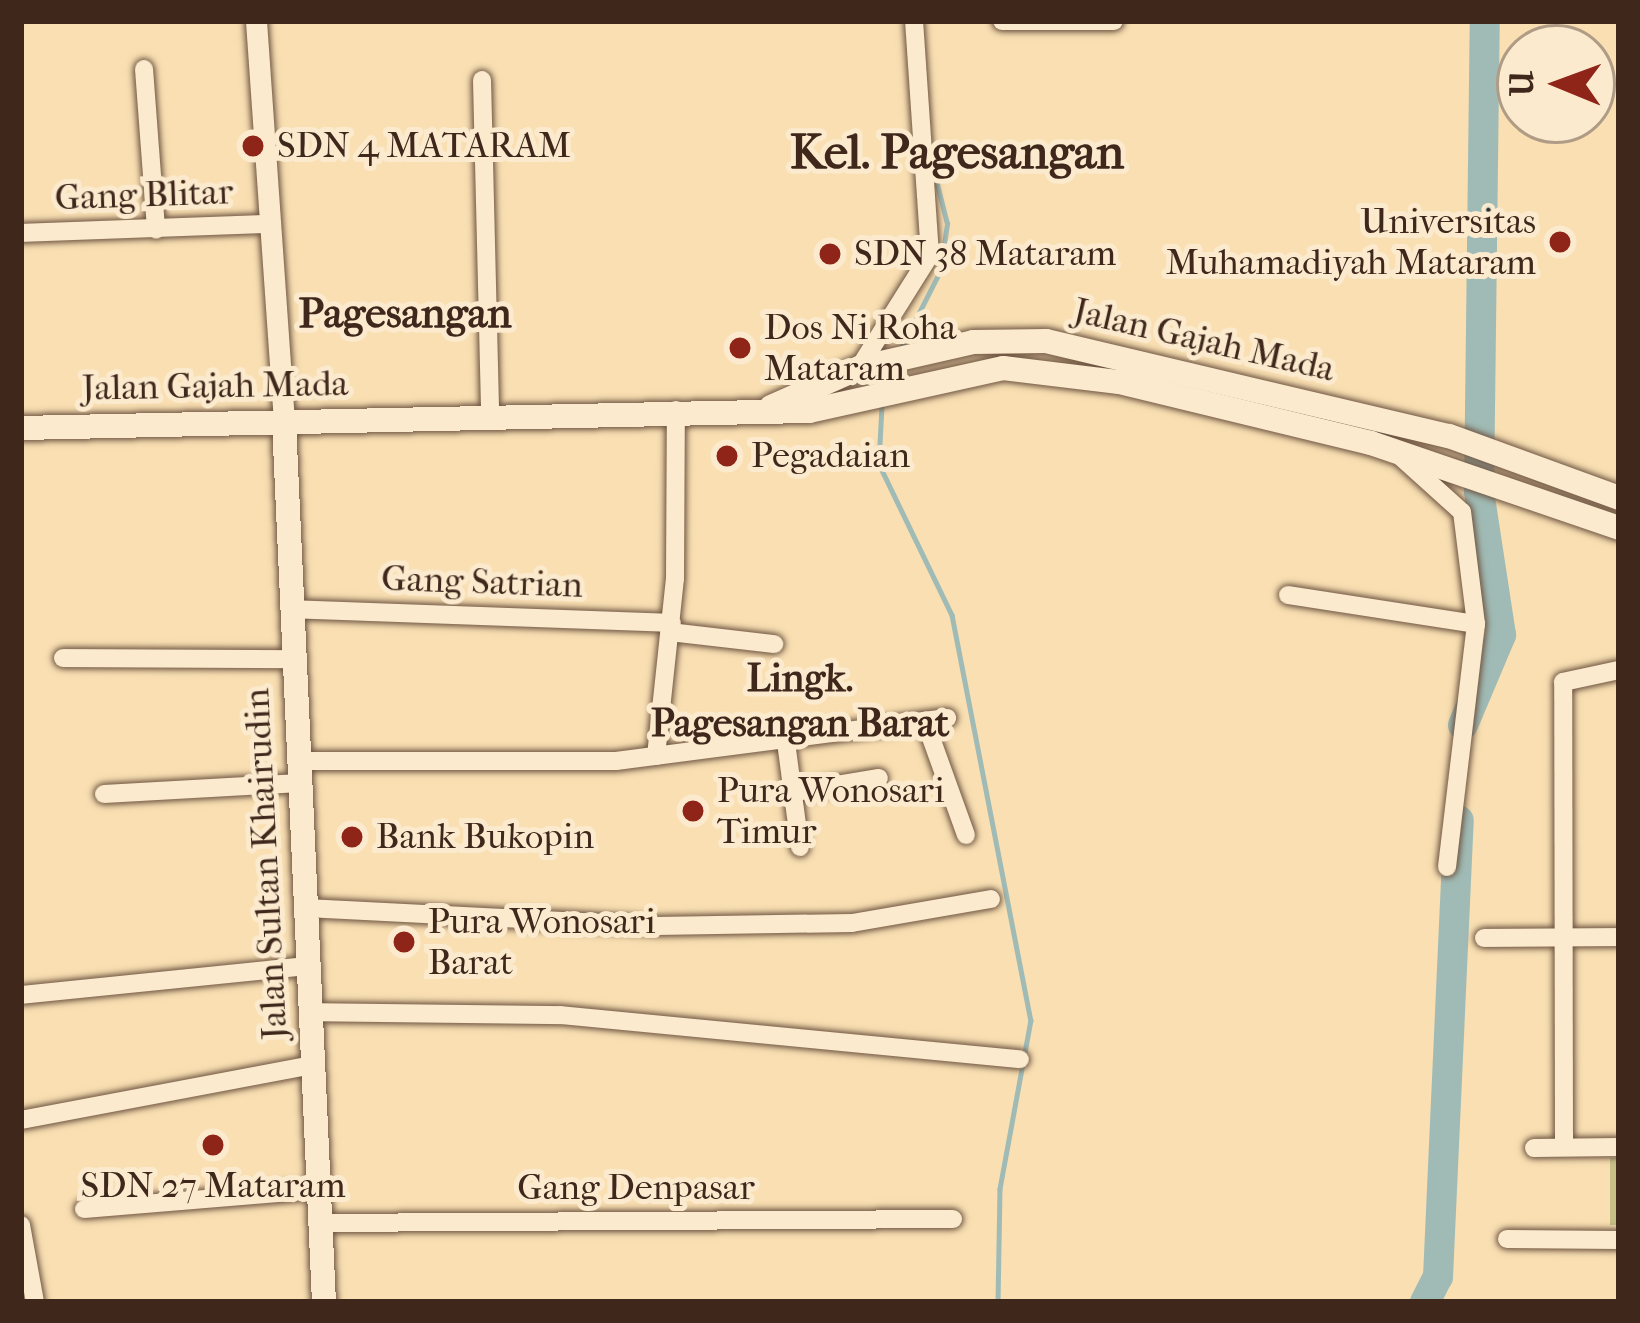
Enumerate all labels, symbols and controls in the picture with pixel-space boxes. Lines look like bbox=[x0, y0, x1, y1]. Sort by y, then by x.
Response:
north arrow bbox=[1496, 24, 1616, 144]
text: U bbox=[1503, 70, 1542, 97]
place label: SDN 4 MATARAM bbox=[277, 124, 571, 168]
district label: Kel. Pagesangan bbox=[790, 124, 1124, 182]
marker: SDN 4 MATARAM bbox=[240, 133, 266, 159]
street label: Gang Blitar bbox=[54, 170, 234, 220]
place label: Universitas Muhamadiyah Mataram bbox=[1166, 199, 1536, 284]
marker: Universitas Muhamadiyah Mataram bbox=[1547, 229, 1573, 255]
place label: SDN 38 Mataram bbox=[854, 232, 1116, 276]
marker: SDN 38 Mataram bbox=[817, 241, 843, 267]
district label: Pagesangan bbox=[298, 289, 512, 339]
street label: Jalan Gajah Mada bbox=[1069, 289, 1339, 391]
place label: Dos Ni Roha Mataram bbox=[764, 305, 956, 390]
marker: Dos Ni Roha Mataram bbox=[727, 335, 753, 361]
street label: Jalan Gajah Mada bbox=[81, 362, 349, 410]
place label: Pegadaian bbox=[751, 434, 910, 478]
marker: Pegadaian bbox=[714, 443, 740, 469]
street label: Gang Satrian bbox=[381, 557, 583, 607]
district label: Lingk. Pagesangan Barat bbox=[651, 656, 949, 747]
street label: Jalan Sultan Khairudin bbox=[235, 687, 297, 1041]
place label: Pura Wonosari Timur bbox=[717, 768, 945, 853]
marker: Pura Wonosari Timur bbox=[680, 798, 706, 824]
place label: Bank Bukopin bbox=[376, 815, 594, 859]
marker: Bank Bukopin bbox=[339, 824, 365, 850]
place label: Pura Wonosari Barat bbox=[428, 899, 656, 984]
marker: Pura Wonosari Barat bbox=[391, 929, 417, 955]
marker: SDN 27 Mataram bbox=[200, 1132, 226, 1158]
place label: SDN 27 Mataram bbox=[80, 1164, 346, 1208]
street label: Gang Denpasar bbox=[517, 1166, 755, 1210]

